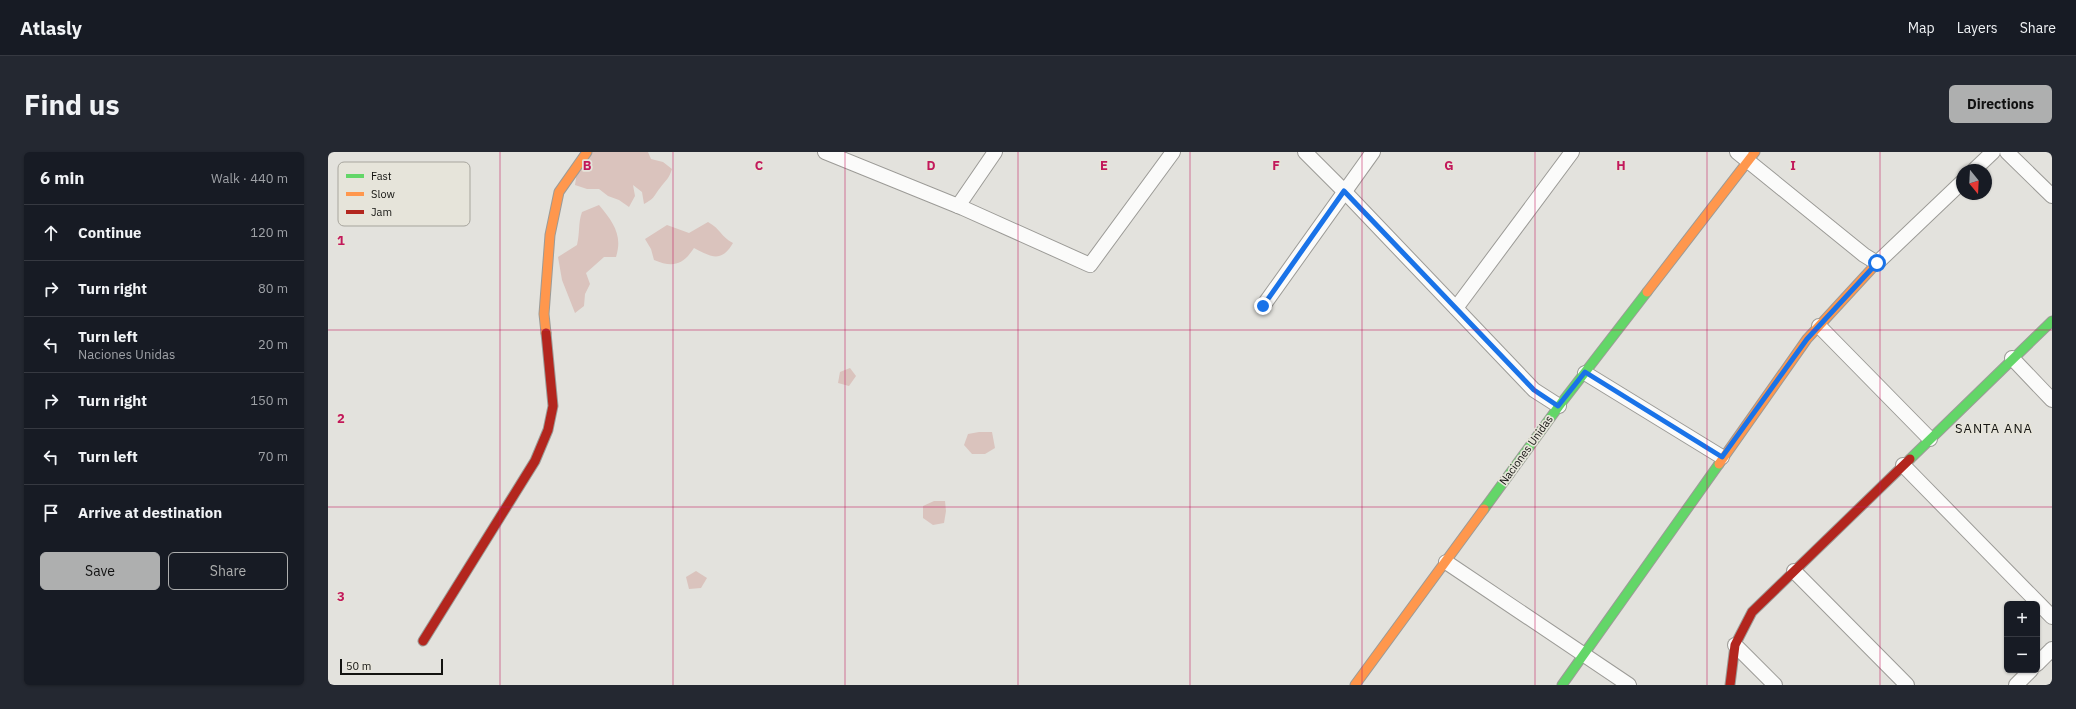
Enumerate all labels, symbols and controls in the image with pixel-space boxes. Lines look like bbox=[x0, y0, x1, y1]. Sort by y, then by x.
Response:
text: Atlasly bbox=[20, 16, 82, 40]
text: Map bbox=[1908, 19, 1935, 37]
text: Layers bbox=[1957, 19, 1998, 37]
text: Share bbox=[2020, 19, 2056, 37]
button: Directions bbox=[1949, 85, 2052, 123]
text: Find us bbox=[24, 86, 120, 123]
text: B bbox=[583, 157, 592, 174]
text: C bbox=[755, 157, 764, 174]
text: D bbox=[926, 157, 936, 174]
text: E bbox=[1100, 157, 1108, 174]
text: F bbox=[1272, 157, 1280, 174]
text: G bbox=[1444, 157, 1454, 174]
text: H bbox=[1616, 157, 1626, 174]
text: I bbox=[1790, 157, 1796, 174]
legend bbox=[338, 162, 470, 226]
north arrow bbox=[1956, 164, 1992, 200]
text: 6 min bbox=[40, 167, 84, 189]
text: Fast bbox=[371, 169, 392, 183]
text: Walk · 440 m bbox=[211, 170, 288, 187]
text: Slow bbox=[371, 187, 395, 201]
text: Jam bbox=[371, 205, 392, 219]
icon: ahead bbox=[40, 222, 62, 244]
text: Continue bbox=[78, 223, 142, 242]
text: 120 m bbox=[250, 224, 288, 241]
text: 1 bbox=[337, 232, 345, 249]
route start bbox=[1868, 254, 1886, 272]
icon: right bbox=[40, 278, 62, 300]
text: Turn right bbox=[78, 279, 147, 298]
text: 80 m bbox=[258, 280, 288, 297]
route end bbox=[1254, 297, 1272, 315]
text: Turn left bbox=[78, 327, 138, 346]
icon: left bbox=[40, 334, 62, 356]
text: 20 m bbox=[258, 336, 288, 353]
text: Naciones Unidas bbox=[78, 346, 175, 363]
icon: right bbox=[40, 390, 62, 412]
text: Turn right bbox=[78, 391, 147, 410]
text: 150 m bbox=[250, 392, 288, 409]
text: 2 bbox=[337, 410, 345, 427]
street label: Naciones Unidas bbox=[1496, 413, 1556, 487]
district label: SANTA ANA bbox=[1955, 420, 2033, 437]
icon: left bbox=[40, 446, 62, 468]
text: Turn left bbox=[78, 447, 138, 466]
text: 70 m bbox=[258, 448, 288, 465]
icon: arrive bbox=[40, 502, 62, 524]
text: Arrive at destination bbox=[78, 503, 222, 522]
button: Save bbox=[40, 552, 160, 590]
button: Share bbox=[168, 552, 288, 590]
text: 3 bbox=[337, 588, 345, 605]
map controls bbox=[2004, 601, 2040, 673]
button: + bbox=[2004, 601, 2040, 637]
button: − bbox=[2004, 637, 2040, 673]
scale bar bbox=[340, 657, 443, 676]
text: 50 m bbox=[346, 659, 371, 673]

